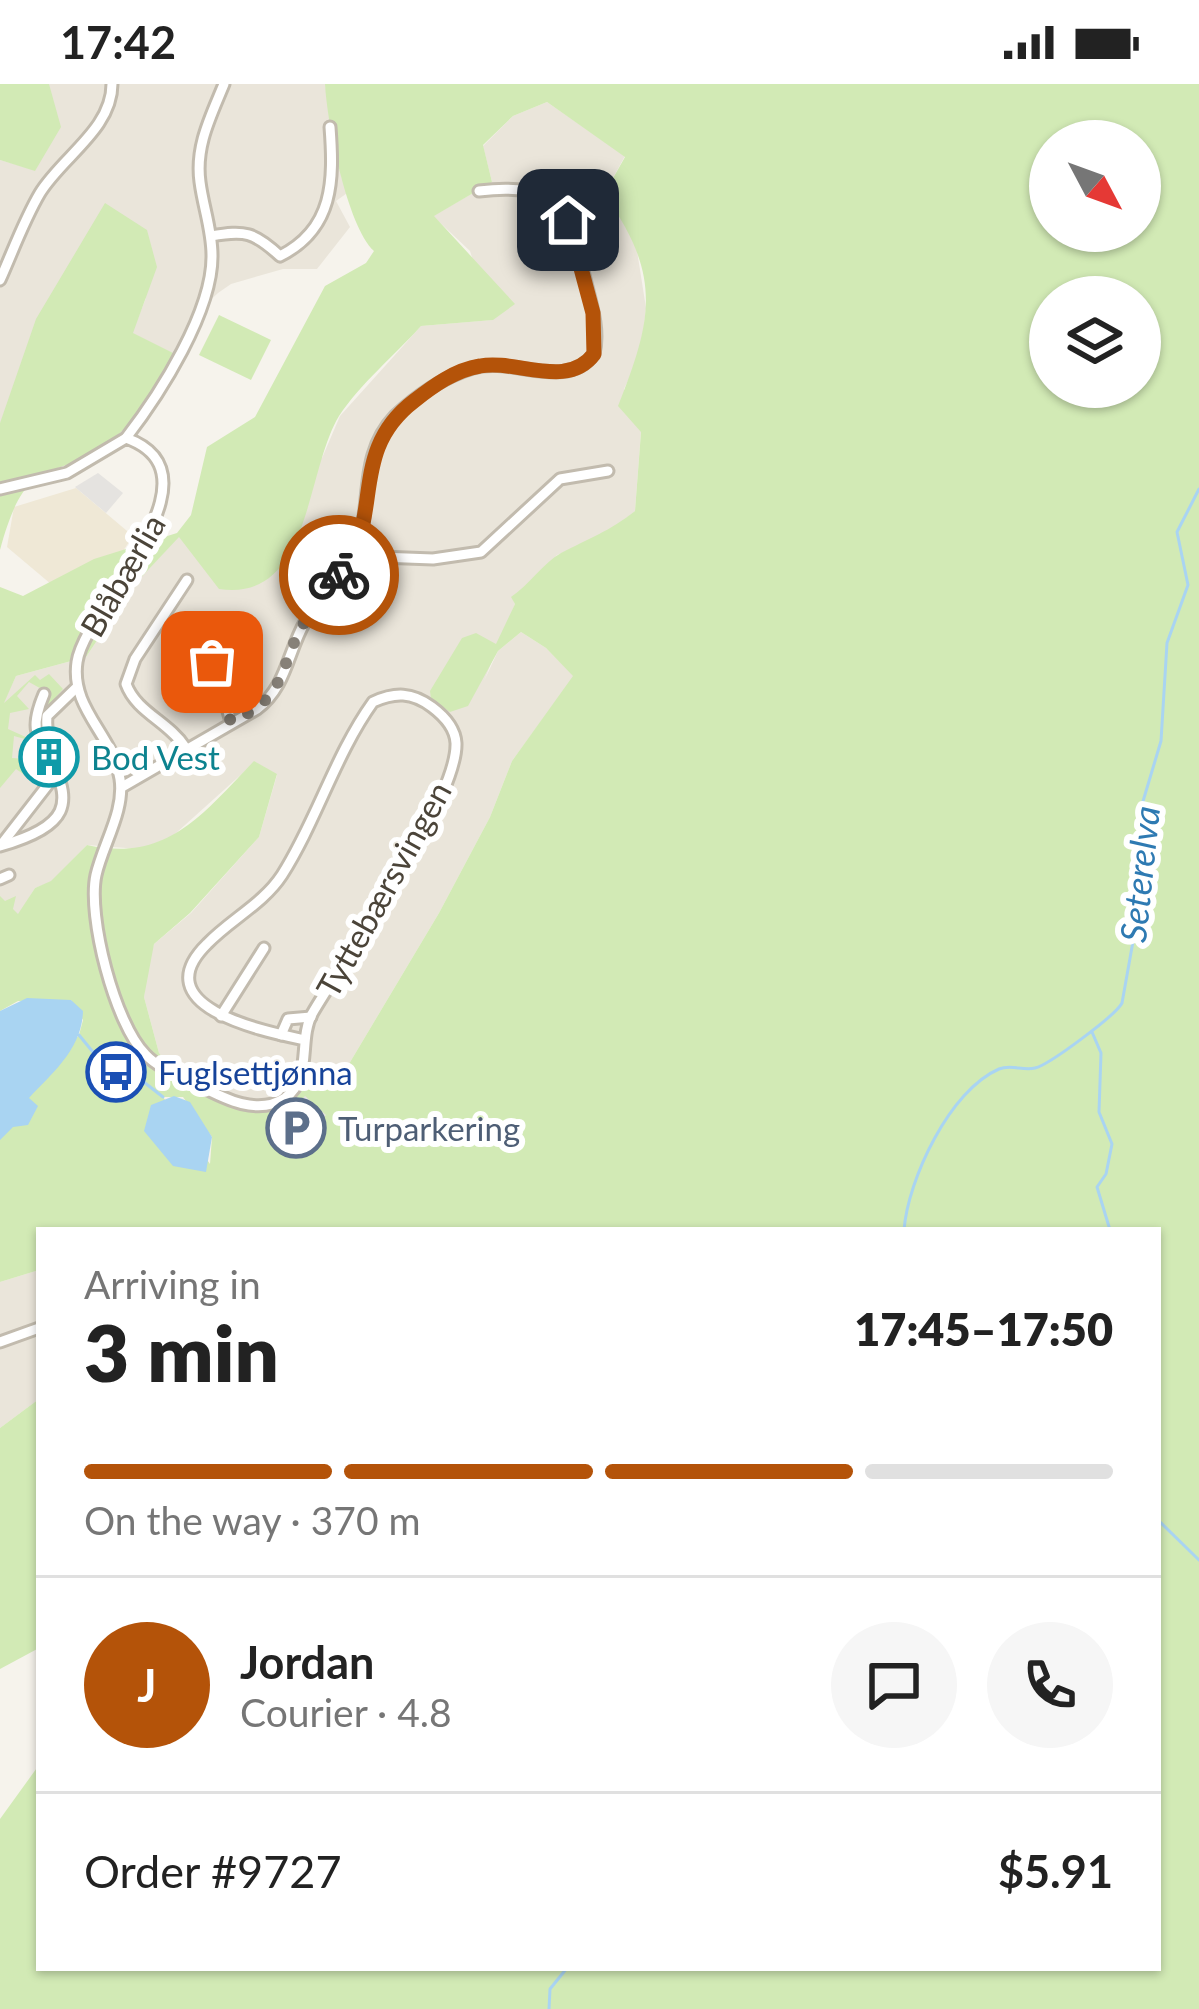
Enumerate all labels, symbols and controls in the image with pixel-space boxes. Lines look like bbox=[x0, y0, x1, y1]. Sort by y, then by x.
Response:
text: 17:42 bbox=[60, 15, 176, 69]
north arrow bbox=[1029, 120, 1161, 252]
map controls bbox=[1029, 120, 1161, 408]
pin bbox=[517, 169, 619, 271]
icon: home bbox=[535, 187, 601, 253]
button: layers bbox=[1029, 276, 1161, 408]
street label: Blåbærlia bbox=[71, 507, 173, 643]
courier bbox=[279, 515, 399, 635]
icon: bike bbox=[306, 542, 372, 608]
pin bbox=[161, 611, 263, 713]
icon: bag bbox=[179, 629, 245, 695]
building icon: Bod Vest bbox=[18, 726, 80, 788]
place label: Bod Vest bbox=[91, 737, 220, 777]
street label: Tyttebærsvingen bbox=[307, 774, 459, 1004]
water label: Seterelva bbox=[1110, 804, 1168, 944]
bus stop icon: Fuglsettjønna bbox=[85, 1041, 147, 1103]
place label: Fuglsettjønna bbox=[158, 1052, 353, 1092]
parking icon: Turparkering bbox=[265, 1097, 327, 1159]
place label: Turparkering bbox=[338, 1108, 520, 1148]
text: Arriving in bbox=[84, 1261, 261, 1307]
text: 17:45–17:50 bbox=[854, 1302, 1113, 1356]
text: 3 min bbox=[84, 1305, 279, 1399]
text: On the way · 370 m bbox=[84, 1497, 421, 1543]
button: chat bbox=[831, 1622, 957, 1748]
button: phone bbox=[987, 1622, 1113, 1748]
text: Jordan bbox=[240, 1635, 374, 1689]
text: J bbox=[137, 1658, 157, 1712]
text: Courier · 4.8 bbox=[240, 1689, 452, 1735]
text: Order #9727 bbox=[84, 1844, 342, 1898]
text: $5.91 bbox=[998, 1844, 1113, 1898]

